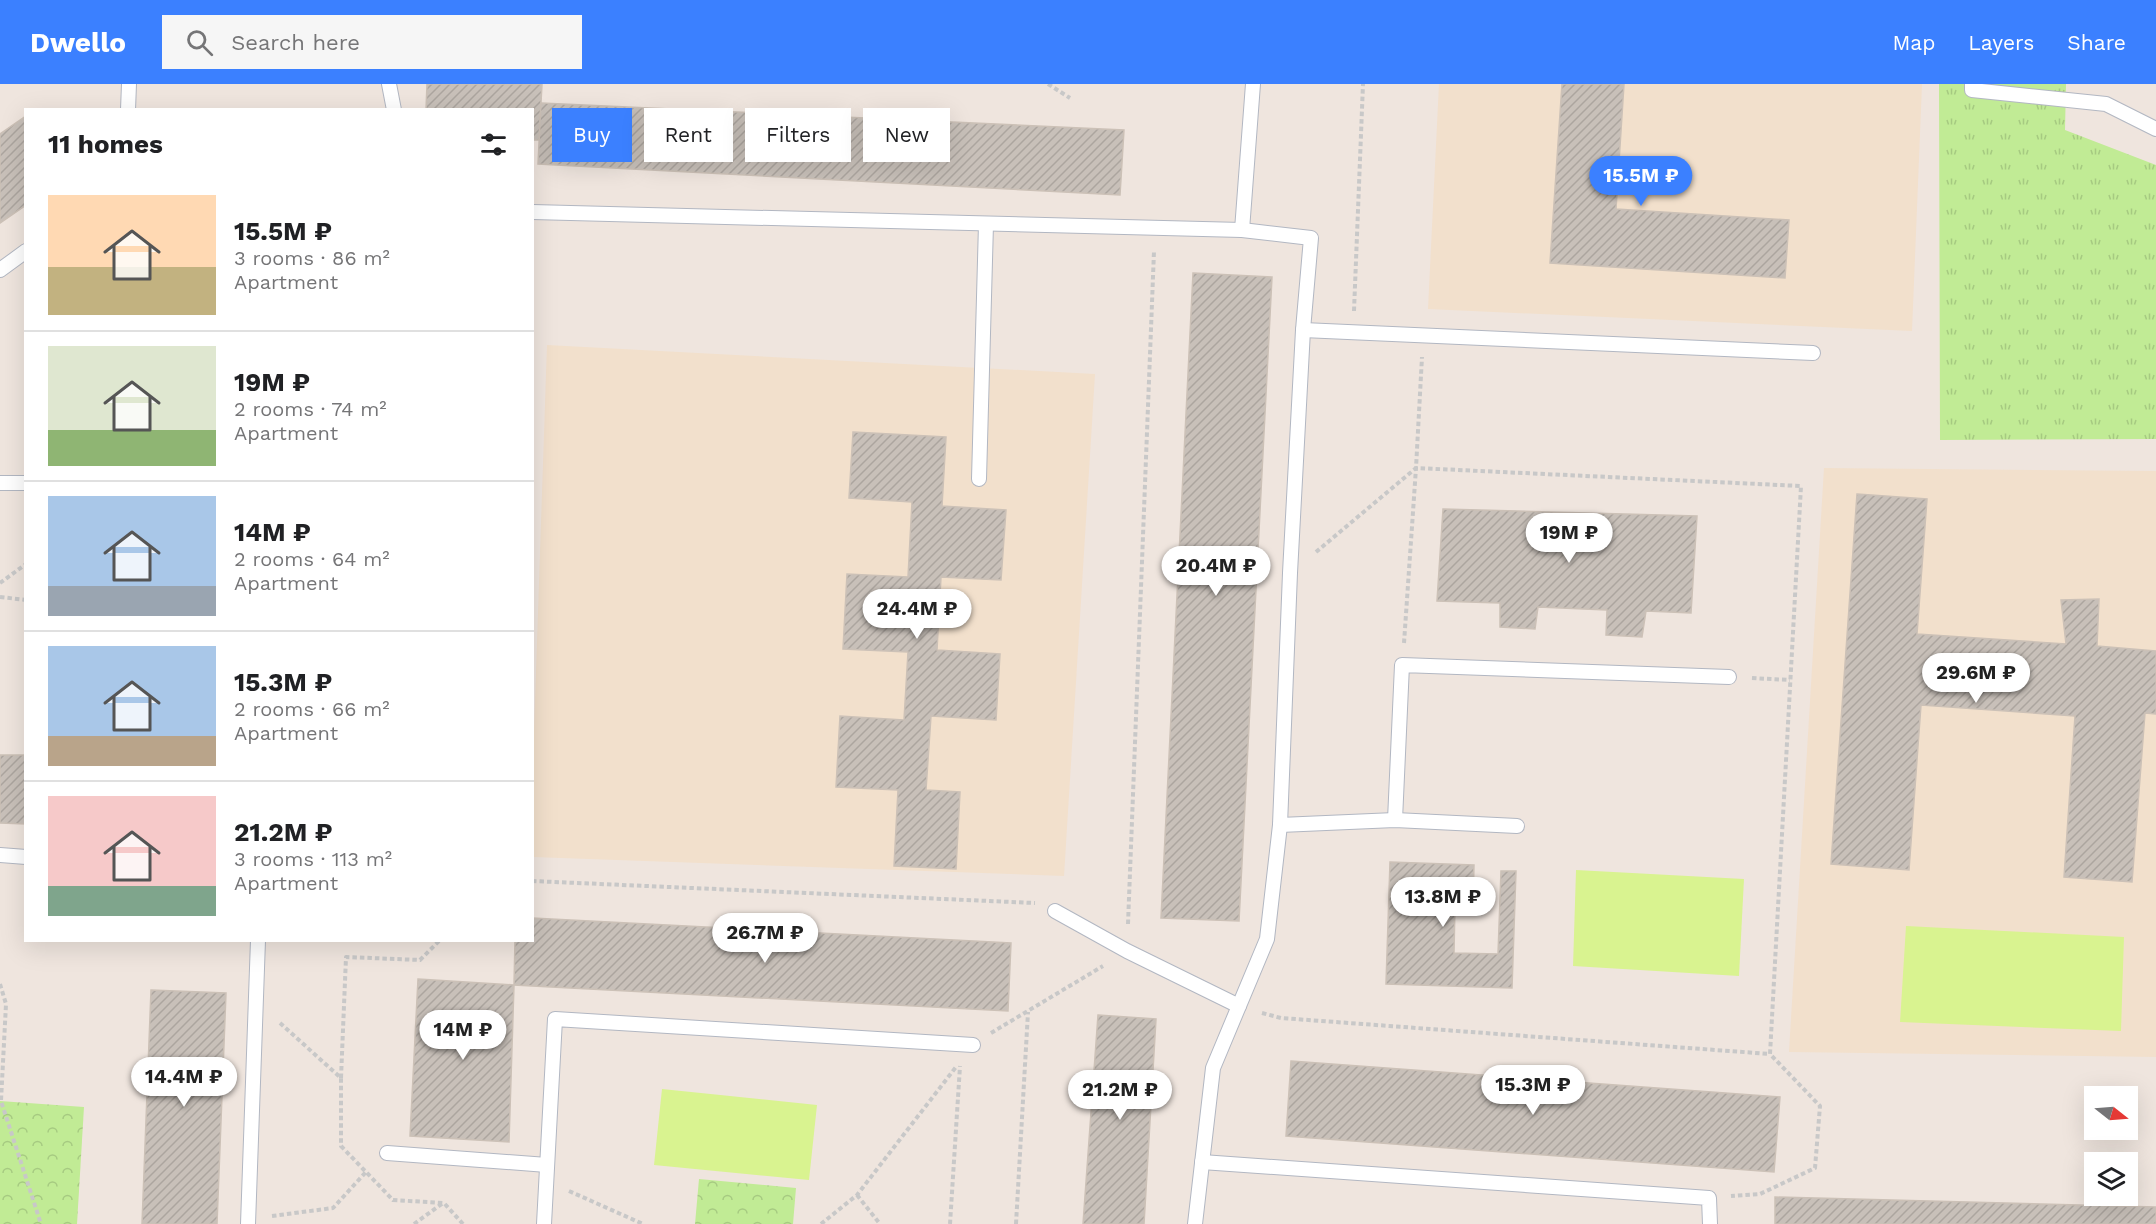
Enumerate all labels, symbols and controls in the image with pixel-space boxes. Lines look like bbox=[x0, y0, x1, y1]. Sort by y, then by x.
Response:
search box bbox=[162, 15, 582, 69]
text: Dwello bbox=[30, 26, 126, 59]
icon: search bbox=[183, 26, 216, 59]
text: Search here bbox=[231, 30, 360, 55]
text: Map bbox=[1892, 30, 1935, 55]
text: Layers bbox=[1968, 30, 2034, 55]
text: Share bbox=[2067, 30, 2126, 55]
chip: Buy bbox=[552, 108, 632, 162]
chip: Rent bbox=[644, 108, 733, 162]
chip: Filters bbox=[745, 108, 851, 162]
chip: New bbox=[863, 108, 950, 162]
icon: filters bbox=[477, 128, 510, 161]
text: 11 homes bbox=[48, 129, 163, 159]
pin: 15.5M ₽ bbox=[1586, 156, 1696, 207]
text: 15.5M ₽ bbox=[1603, 163, 1679, 187]
text: 15.5M ₽ bbox=[234, 216, 332, 246]
icon: home bbox=[96, 219, 168, 291]
text: 3 rooms · 86 m² bbox=[234, 246, 390, 270]
text: Apartment bbox=[234, 270, 338, 294]
text: 19M ₽ bbox=[234, 367, 310, 397]
icon: home bbox=[96, 370, 168, 442]
text: 2 rooms · 74 m² bbox=[234, 397, 387, 421]
text: Apartment bbox=[234, 421, 338, 445]
pin: 19M ₽ bbox=[1527, 513, 1611, 564]
text: 14M ₽ bbox=[234, 517, 311, 547]
icon: home bbox=[96, 520, 168, 592]
text: 19M ₽ bbox=[1540, 520, 1598, 544]
pin: 20.4M ₽ bbox=[1161, 546, 1271, 597]
text: 2 rooms · 64 m² bbox=[234, 547, 390, 571]
text: 20.4M ₽ bbox=[1176, 553, 1256, 577]
text: Apartment bbox=[234, 571, 338, 595]
pin: 24.4M ₽ bbox=[862, 589, 972, 640]
text: 24.4M ₽ bbox=[877, 596, 957, 620]
pin: 29.6M ₽ bbox=[1921, 653, 2031, 704]
text: 29.6M ₽ bbox=[1936, 660, 2016, 684]
text: 15.3M ₽ bbox=[234, 667, 332, 697]
icon: home bbox=[96, 670, 168, 742]
text: 2 rooms · 66 m² bbox=[234, 697, 390, 721]
text: Apartment bbox=[234, 721, 338, 745]
text: 21.2M ₽ bbox=[234, 817, 333, 847]
icon: home bbox=[96, 820, 168, 892]
text: 3 rooms · 113 m² bbox=[234, 847, 392, 871]
text: Apartment bbox=[234, 871, 338, 895]
pin: 13.8M ₽ bbox=[1388, 877, 1498, 928]
text: 13.8M ₽ bbox=[1405, 884, 1481, 908]
pin: 26.7M ₽ bbox=[710, 913, 820, 964]
text: 26.7M ₽ bbox=[726, 920, 804, 944]
pin: 14M ₽ bbox=[421, 1010, 505, 1061]
text: 14M ₽ bbox=[433, 1017, 493, 1041]
pin: 14.4M ₽ bbox=[129, 1057, 239, 1108]
text: 14.4M ₽ bbox=[145, 1064, 223, 1088]
pin: 15.3M ₽ bbox=[1478, 1065, 1588, 1116]
pin: 21.2M ₽ bbox=[1065, 1070, 1175, 1121]
text: 15.3M ₽ bbox=[1495, 1072, 1571, 1096]
text: 21.2M ₽ bbox=[1082, 1077, 1158, 1101]
north arrow bbox=[2084, 1086, 2138, 1140]
map controls bbox=[2084, 1086, 2138, 1206]
button: layers bbox=[2084, 1152, 2138, 1206]

